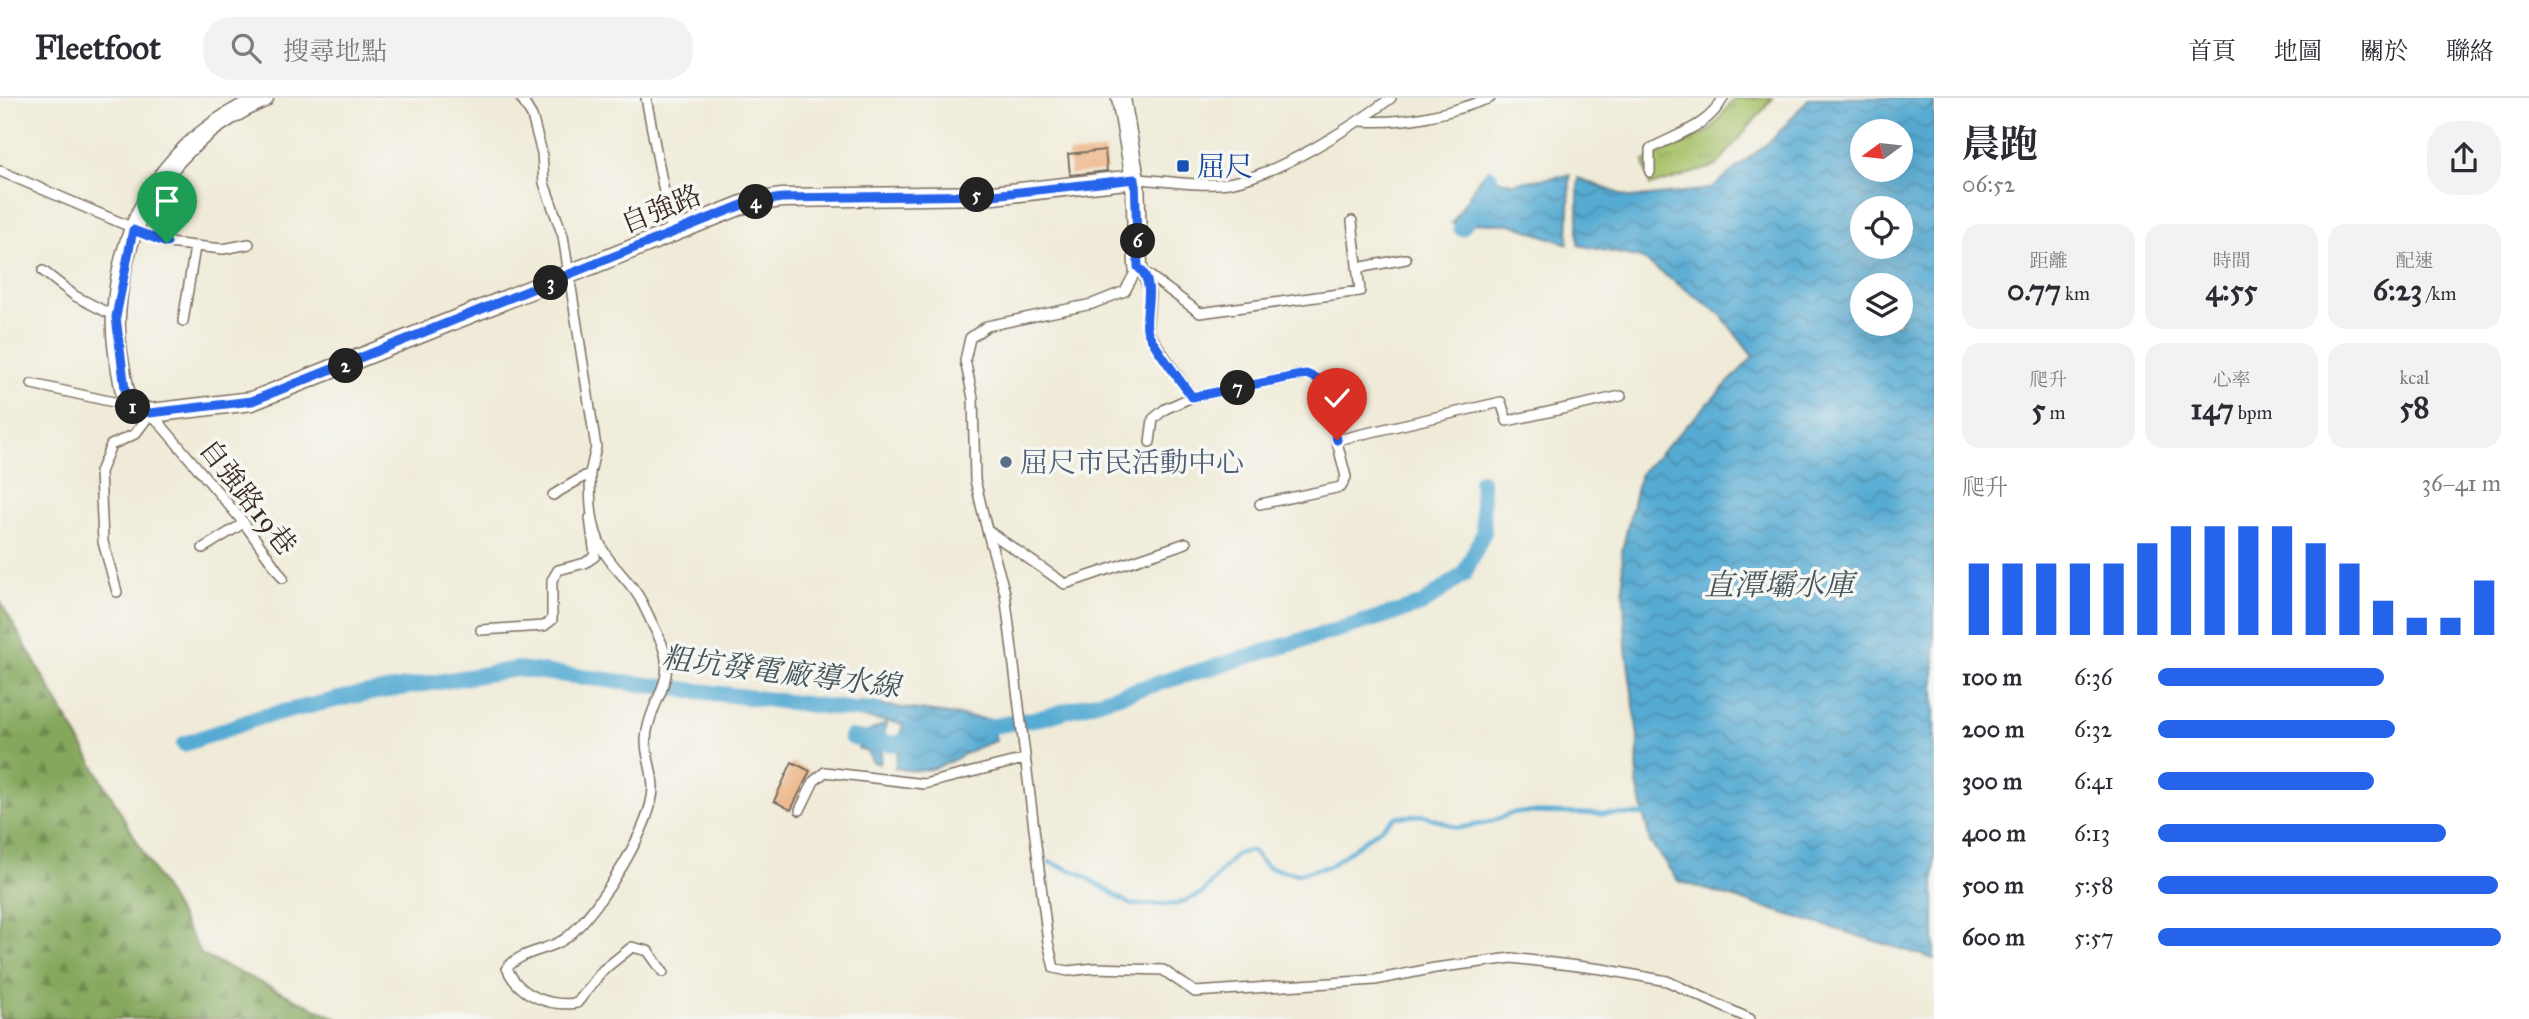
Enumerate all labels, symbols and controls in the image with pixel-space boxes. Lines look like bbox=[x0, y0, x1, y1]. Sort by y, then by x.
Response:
search box bbox=[203, 17, 693, 80]
text: Fleetfoot bbox=[35, 28, 161, 68]
icon: search bbox=[227, 29, 265, 67]
text: 搜尋地點 bbox=[283, 35, 387, 67]
text: 首頁 bbox=[2188, 36, 2236, 66]
text: 地圖 bbox=[2274, 36, 2322, 66]
text: 關於 bbox=[2360, 36, 2408, 66]
text: 聯絡 bbox=[2446, 36, 2494, 66]
north arrow bbox=[1850, 119, 1913, 182]
map controls bbox=[1850, 119, 1913, 336]
text: 晨跑 bbox=[1962, 121, 2038, 167]
button: share bbox=[2427, 121, 2501, 195]
place label: 屈尺 bbox=[1197, 149, 1253, 184]
marker: 屈尺 bbox=[1175, 158, 1191, 174]
text: 06:52 bbox=[1962, 170, 2015, 198]
pin bbox=[137, 171, 197, 243]
street label: 自強路 bbox=[615, 177, 707, 241]
pin: 5 bbox=[960, 178, 995, 212]
icon: arrive bbox=[148, 182, 186, 220]
text: 5 bbox=[972, 183, 981, 206]
pin: 4 bbox=[738, 184, 774, 220]
text: 4 bbox=[750, 190, 761, 213]
button: locate bbox=[1850, 196, 1913, 259]
pin: 6 bbox=[1120, 223, 1156, 258]
text: 6 bbox=[1133, 229, 1142, 252]
text: 距離 bbox=[2029, 249, 2068, 272]
text: 時間 bbox=[2212, 249, 2251, 272]
text: 配速 bbox=[2395, 249, 2434, 272]
pin: 3 bbox=[534, 266, 568, 300]
text: 3 bbox=[547, 271, 554, 294]
text: 0.77 bbox=[2007, 272, 2061, 308]
text: 4:55 bbox=[2205, 272, 2258, 308]
text: 6:23 bbox=[2373, 272, 2422, 308]
button: layers bbox=[1850, 273, 1913, 336]
text: km bbox=[2061, 282, 2090, 305]
text: /km bbox=[2422, 282, 2456, 305]
pin: 2 bbox=[328, 348, 364, 384]
text: 2 bbox=[341, 354, 350, 377]
text: kcal bbox=[2400, 366, 2429, 389]
pin bbox=[1307, 368, 1367, 440]
text: 爬升 bbox=[2029, 368, 2068, 391]
text: 心率 bbox=[2212, 368, 2251, 391]
pin: 7 bbox=[1220, 370, 1256, 406]
text: 7 bbox=[1232, 376, 1243, 399]
icon: check bbox=[1318, 379, 1356, 417]
text: 58 bbox=[2400, 389, 2429, 425]
pin: 1 bbox=[116, 390, 150, 424]
text: 5 bbox=[2031, 391, 2045, 427]
text: 147 bbox=[2191, 391, 2234, 427]
text: 1 bbox=[129, 395, 136, 418]
text: m bbox=[2045, 401, 2066, 424]
text: bpm bbox=[2234, 401, 2273, 424]
street label: 自強路19巷 bbox=[192, 432, 304, 562]
place label: 屈尺市民活動中心 bbox=[1020, 445, 1244, 480]
marker: 屈尺市民活動中心 bbox=[998, 454, 1014, 470]
text: 36–41 m bbox=[2422, 469, 2501, 497]
text: 爬升 bbox=[1962, 473, 2008, 501]
water label: 直潭壩水庫 bbox=[1704, 567, 1858, 603]
water label: 粗坑發電廠導水線 bbox=[660, 640, 905, 705]
text: 100 m bbox=[1962, 663, 2022, 691]
text: 6:36 bbox=[2074, 663, 2113, 691]
text: 200 m bbox=[1962, 715, 2024, 743]
text: 6:32 bbox=[2074, 715, 2112, 743]
text: 300 m bbox=[1962, 767, 2022, 795]
text: 6:41 bbox=[2074, 767, 2114, 795]
text: 400 m bbox=[1962, 819, 2026, 847]
text: 6:13 bbox=[2074, 819, 2110, 847]
text: 500 m bbox=[1962, 871, 2024, 899]
text: 5:58 bbox=[2074, 871, 2113, 899]
text: 600 m bbox=[1962, 923, 2025, 951]
text: 5:57 bbox=[2074, 923, 2113, 951]

